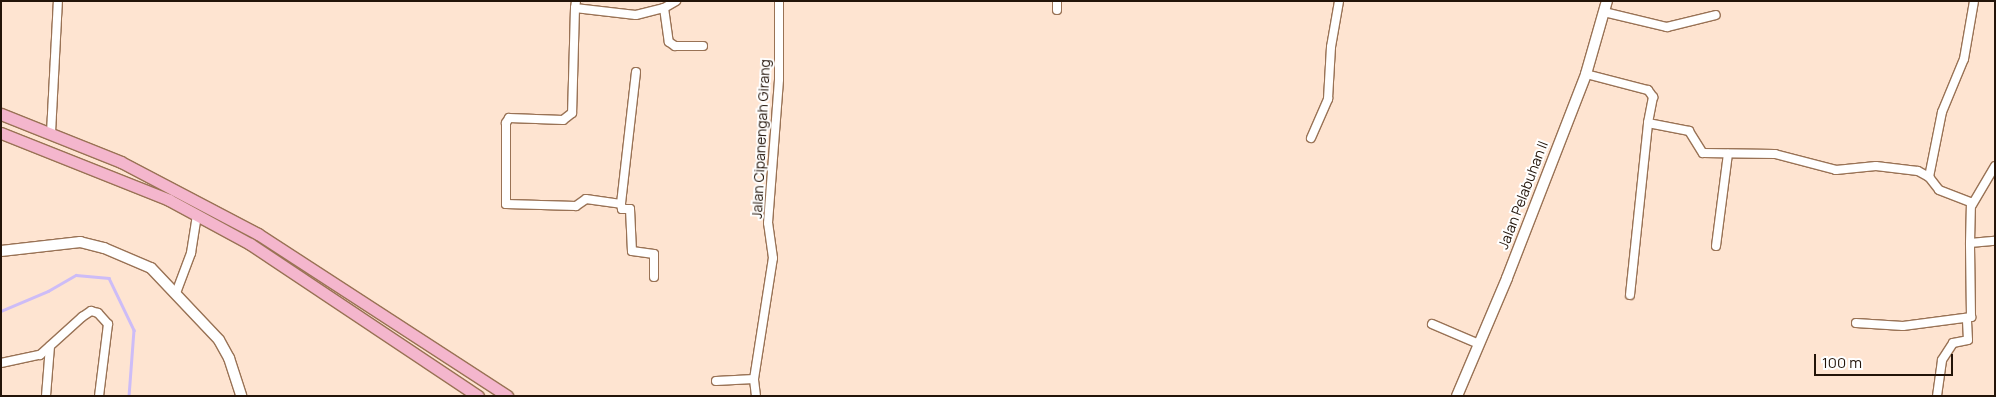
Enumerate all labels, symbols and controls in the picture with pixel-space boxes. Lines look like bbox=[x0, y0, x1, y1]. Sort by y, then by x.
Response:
street label: Jalan Cipanengah Girang bbox=[748, 59, 774, 219]
street label: Jalan Pelabuhan II bbox=[1495, 139, 1551, 251]
scale bar bbox=[1816, 344, 1955, 376]
text: 100 m bbox=[1822, 352, 1862, 373]

